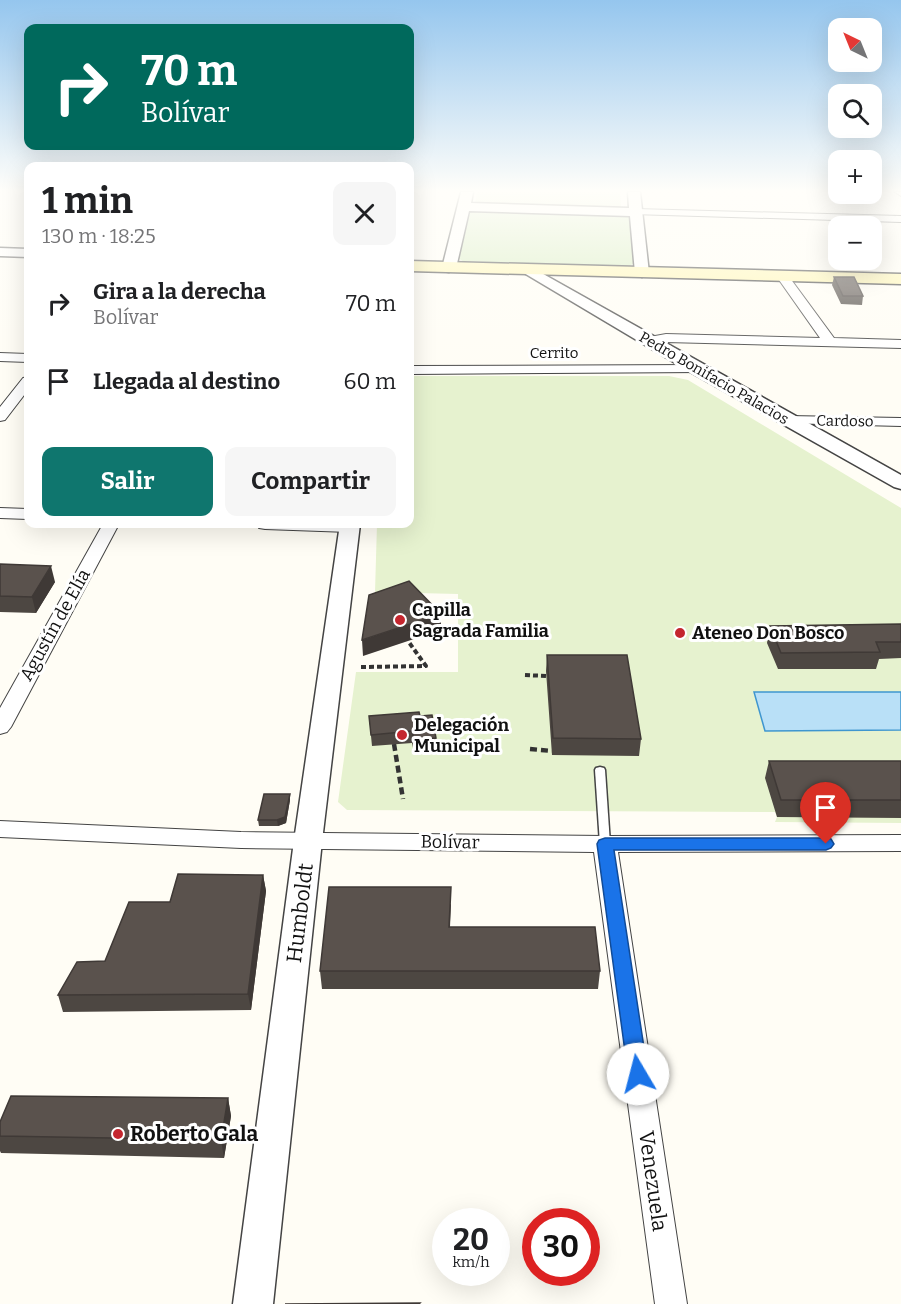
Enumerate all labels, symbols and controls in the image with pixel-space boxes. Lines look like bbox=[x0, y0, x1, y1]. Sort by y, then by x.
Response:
north arrow bbox=[828, 18, 882, 72]
map controls bbox=[828, 18, 882, 270]
text: 70 m bbox=[141, 46, 237, 96]
icon: right bbox=[42, 48, 120, 126]
button: search bbox=[828, 84, 882, 138]
text: Bolívar bbox=[141, 97, 229, 129]
button: + bbox=[828, 150, 882, 204]
text: 1 min bbox=[42, 179, 133, 223]
button: close bbox=[333, 182, 396, 245]
button: − bbox=[828, 216, 882, 270]
text: 130 m · 18:25 bbox=[42, 224, 156, 248]
text: Gira a la derecha bbox=[93, 278, 266, 305]
icon: right bbox=[42, 287, 75, 320]
text: 70 m bbox=[346, 290, 396, 317]
text: Bolívar bbox=[93, 305, 158, 329]
street label: Pedro Bonifacio Palacios bbox=[636, 328, 792, 428]
street label: Cerrito bbox=[530, 344, 578, 362]
icon: arrive bbox=[42, 365, 75, 398]
text: Llegada al destino bbox=[93, 368, 280, 395]
text: 60 m bbox=[344, 368, 396, 395]
street label: Cardoso bbox=[816, 412, 874, 430]
button: Salir bbox=[42, 447, 213, 516]
button: Compartir bbox=[225, 447, 396, 516]
street label: Agustín de Elía bbox=[15, 565, 95, 685]
place label: Capilla Sagrada Familia bbox=[412, 599, 549, 642]
marker: Capilla Sagrada Familia bbox=[393, 613, 407, 627]
place label: Ateneo Don Bosco bbox=[692, 622, 844, 644]
marker: Ateneo Don Bosco bbox=[673, 626, 687, 640]
place label: Delegación Municipal bbox=[414, 714, 509, 757]
marker: Delegación Municipal bbox=[395, 728, 409, 742]
pin bbox=[800, 782, 851, 844]
icon: arrive bbox=[809, 791, 842, 824]
street label: Bolívar bbox=[420, 830, 480, 854]
street label: Humboldt bbox=[281, 861, 319, 964]
position arrow bbox=[606, 1042, 670, 1106]
place label: Roberto Gala bbox=[130, 1121, 258, 1147]
marker: Roberto Gala bbox=[111, 1127, 125, 1141]
street label: Venezuela bbox=[633, 1129, 673, 1233]
speed limit sign: 30 bbox=[522, 1208, 600, 1286]
text: 20 bbox=[453, 1222, 489, 1258]
text: km/h bbox=[452, 1253, 490, 1271]

